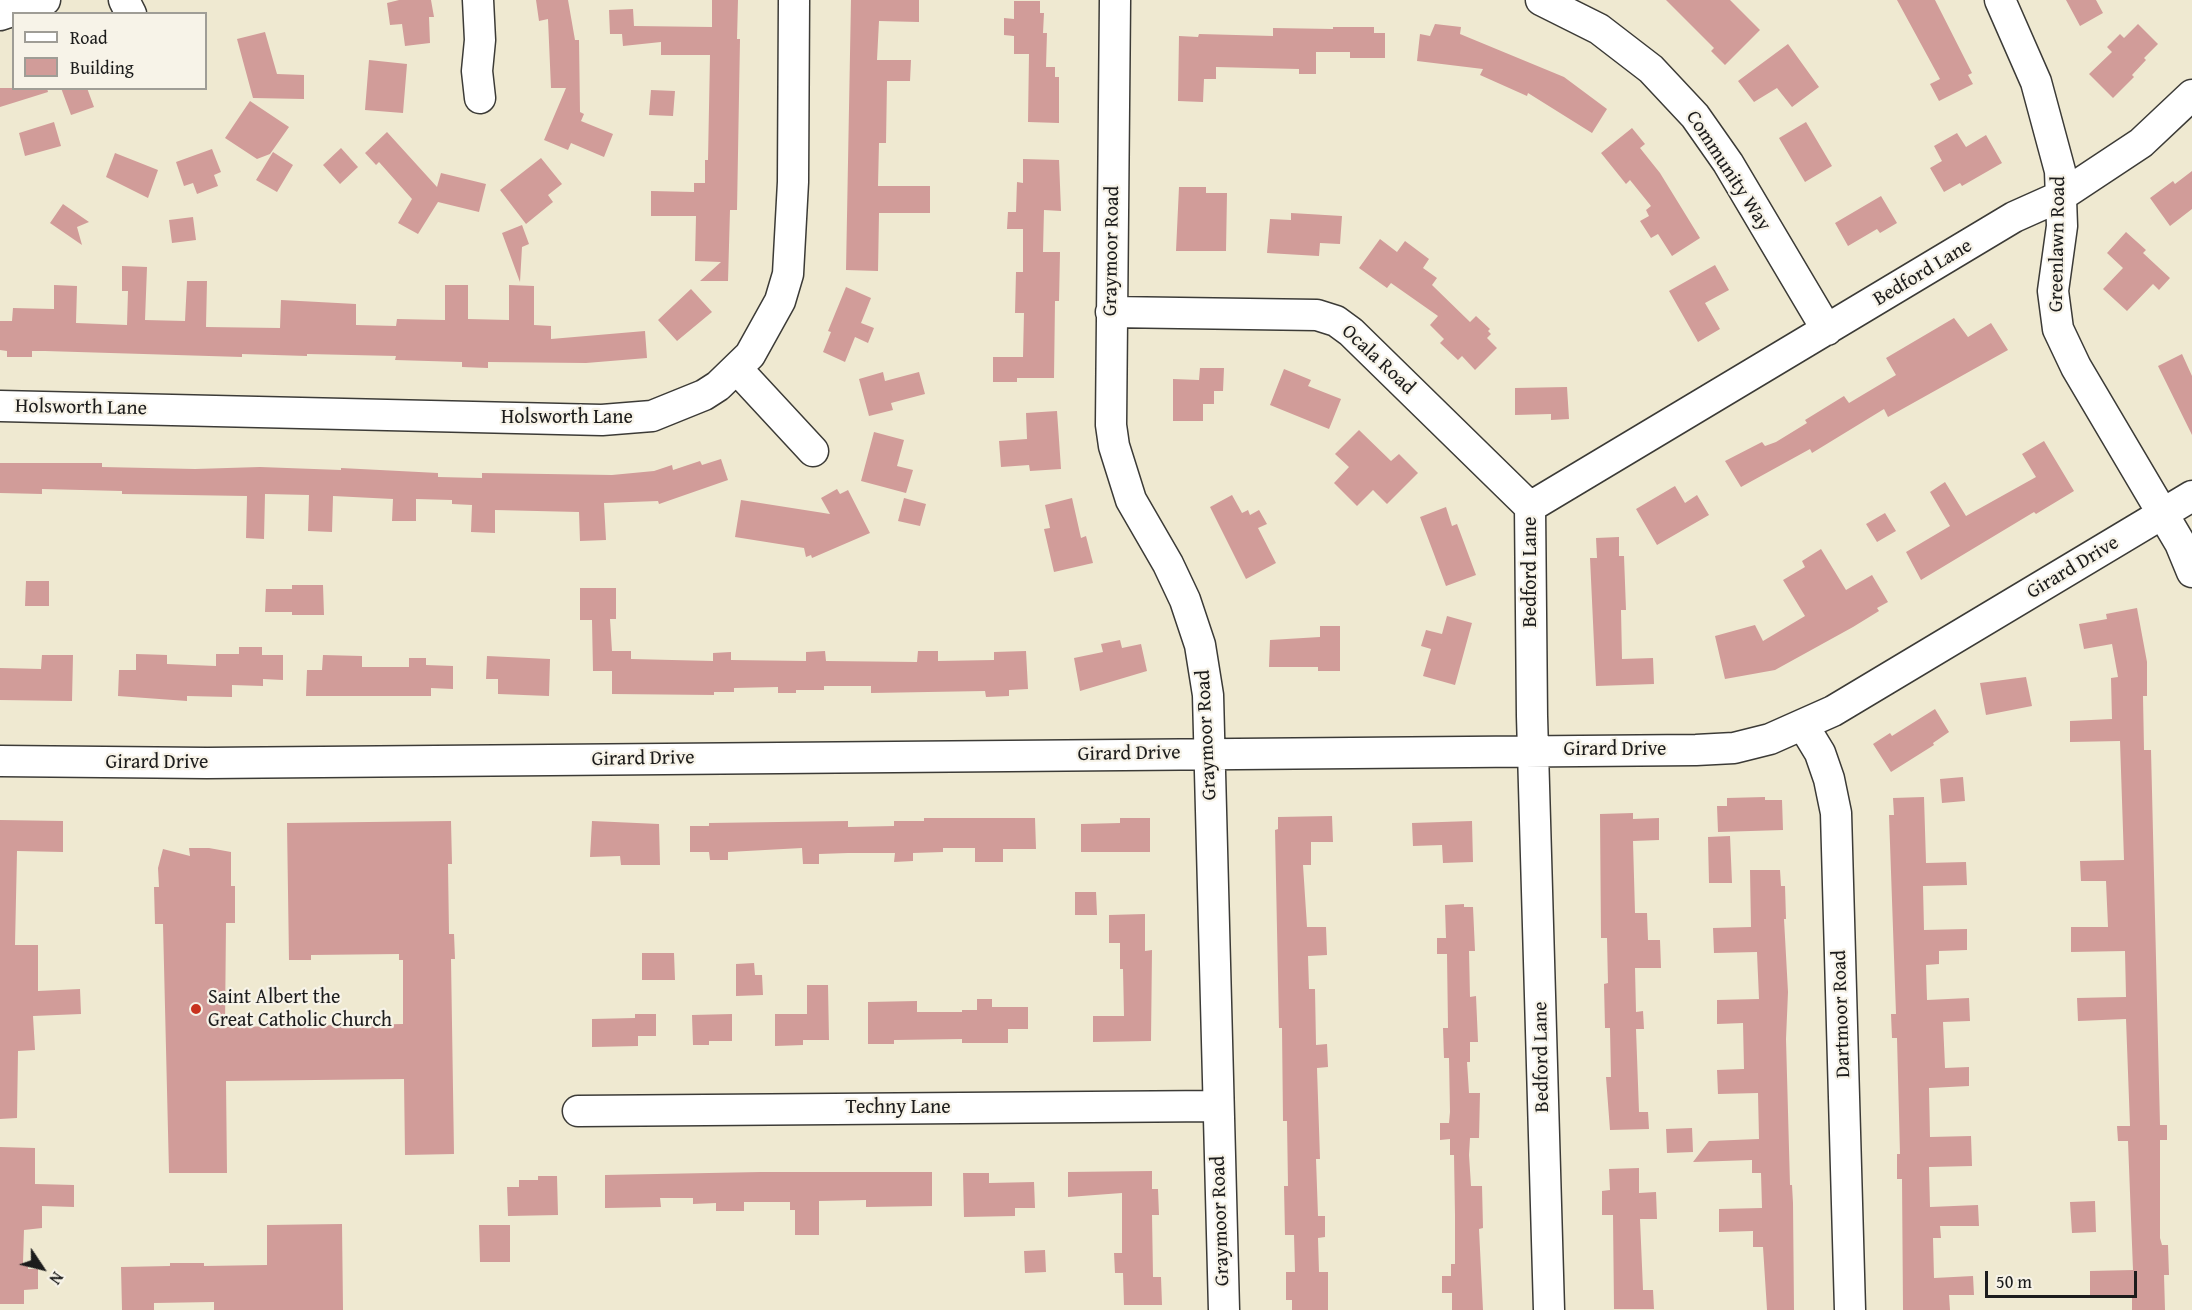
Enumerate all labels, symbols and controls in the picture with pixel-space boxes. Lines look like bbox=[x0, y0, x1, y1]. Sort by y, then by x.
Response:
legend bbox=[12, 12, 207, 90]
text: Road bbox=[70, 24, 108, 51]
text: Building bbox=[70, 54, 134, 81]
street label: Community Way bbox=[1680, 106, 1776, 236]
street label: Greenlawn Road bbox=[2045, 176, 2071, 312]
street label: Graymoor Road bbox=[1099, 186, 1125, 316]
street label: Bedford Lane bbox=[1869, 234, 1977, 312]
street label: Ocala Road bbox=[1336, 320, 1420, 400]
street label: Holsworth Lane bbox=[15, 395, 147, 421]
street label: Holsworth Lane bbox=[501, 406, 633, 430]
street label: Bedford Lane bbox=[1519, 517, 1543, 627]
street label: Girard Drive bbox=[2023, 531, 2123, 605]
street label: Graymoor Road bbox=[1192, 669, 1222, 801]
street label: Girard Drive bbox=[1564, 738, 1666, 762]
street label: Girard Drive bbox=[1077, 741, 1181, 767]
street label: Girard Drive bbox=[591, 746, 695, 772]
street label: Girard Drive bbox=[106, 751, 208, 775]
street label: Dartmoor Road bbox=[1828, 950, 1856, 1078]
place label: Saint Albert the Great Catholic Church bbox=[208, 986, 392, 1033]
street label: Bedford Lane bbox=[1529, 1001, 1555, 1113]
marker: Saint Albert the Great Catholic Church bbox=[189, 1002, 203, 1016]
street label: Techny Lane bbox=[845, 1096, 951, 1120]
street label: Graymoor Road bbox=[1207, 1155, 1235, 1287]
north arrow bbox=[12, 1238, 72, 1298]
scale bar bbox=[1988, 1259, 2140, 1297]
text: N bbox=[44, 1267, 70, 1290]
text: 50 m bbox=[1996, 1268, 2032, 1295]

